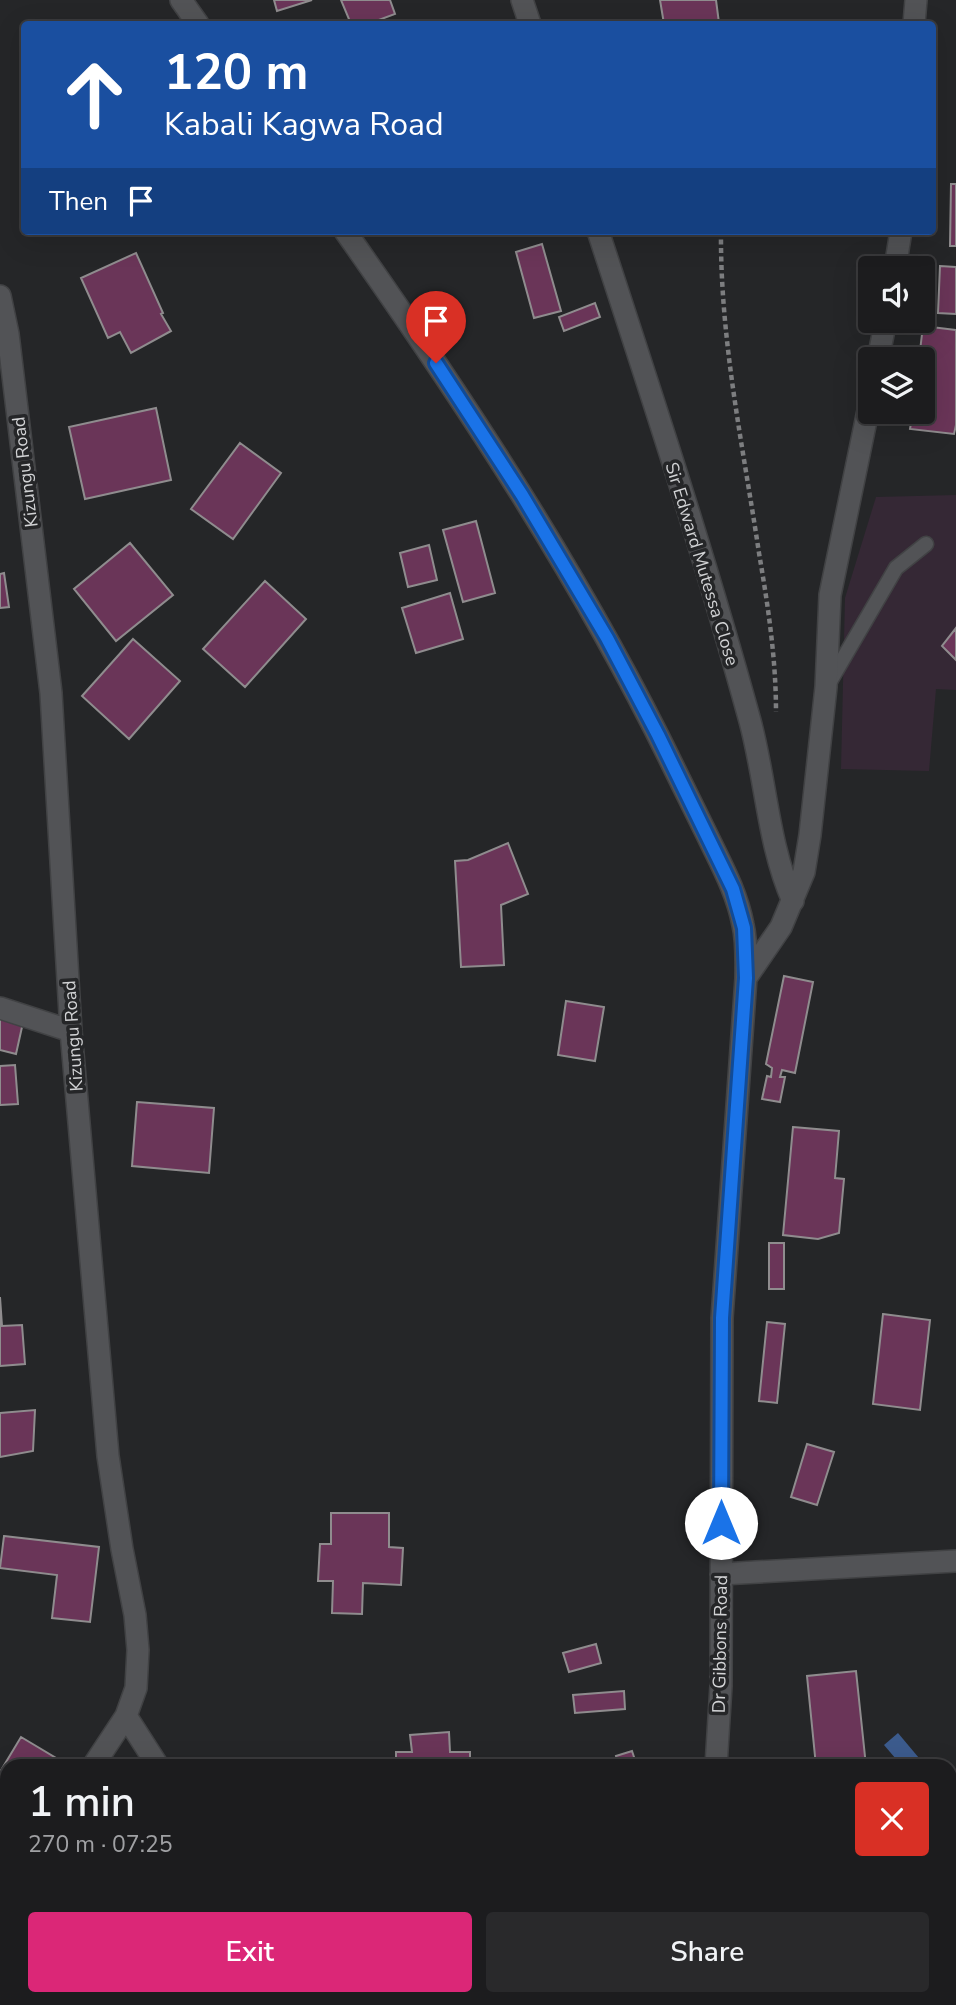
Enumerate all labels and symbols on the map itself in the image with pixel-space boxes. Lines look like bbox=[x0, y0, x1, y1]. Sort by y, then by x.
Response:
pin bbox=[406, 291, 466, 363]
street label: Kizungu Road bbox=[6, 415, 44, 529]
street label: Sir Edward Mutessa Close bbox=[660, 459, 744, 669]
street label: Kizungu Road bbox=[57, 980, 89, 1092]
position arrow bbox=[684, 1486, 758, 1560]
street label: Dr Gibbons Road bbox=[707, 1575, 733, 1713]

